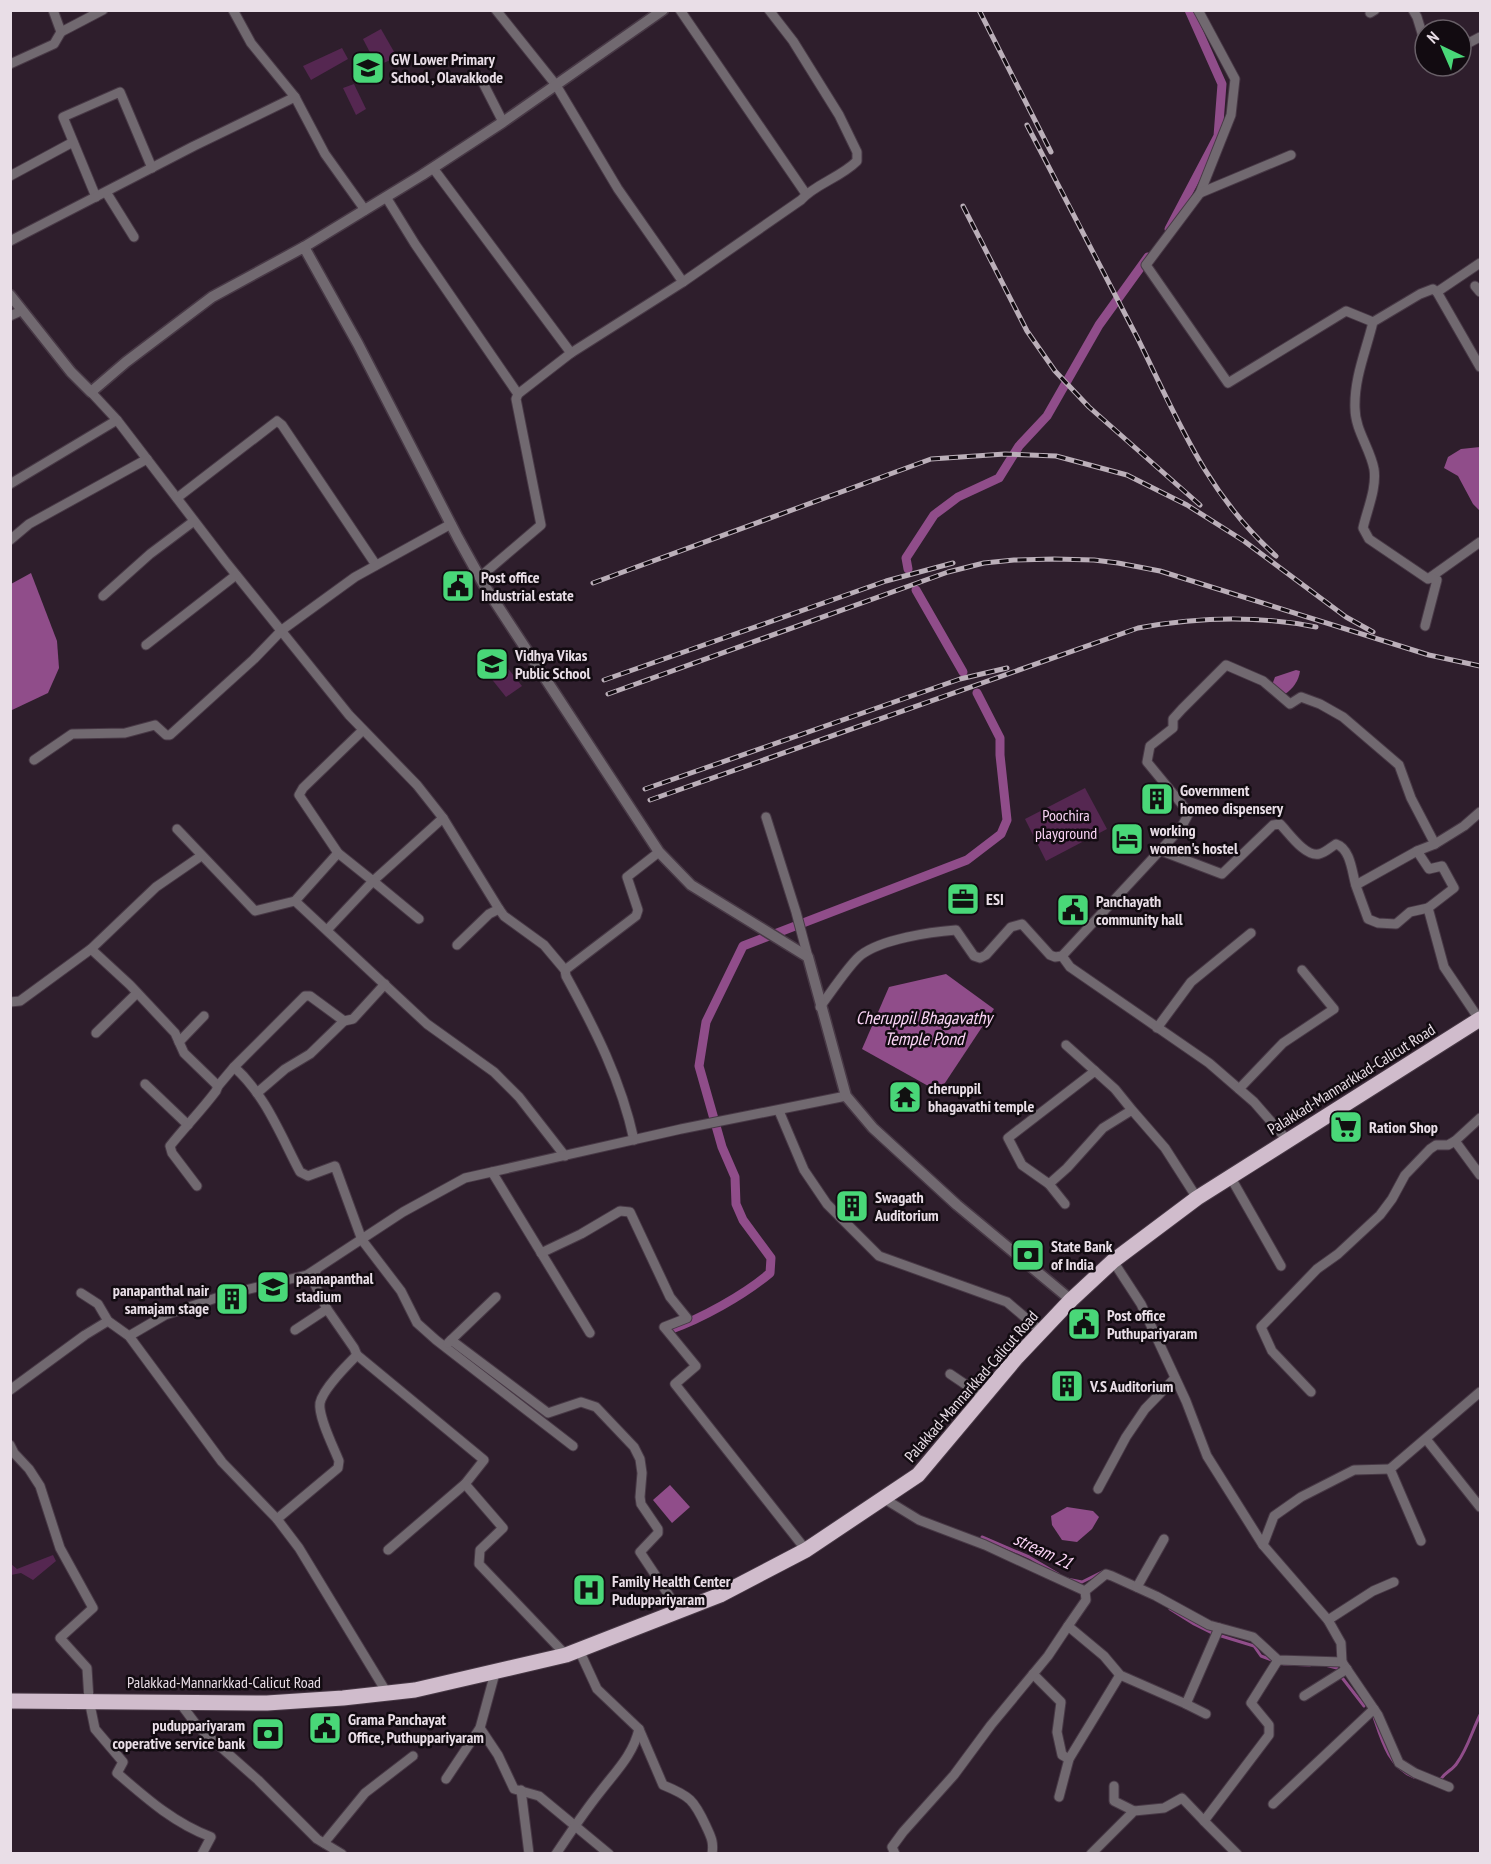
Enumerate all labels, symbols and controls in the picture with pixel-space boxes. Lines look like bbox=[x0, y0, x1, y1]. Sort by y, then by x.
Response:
north arrow bbox=[1413, 18, 1473, 78]
text: N bbox=[1423, 27, 1443, 47]
place label: GW Lower Primary School , Olavakkode bbox=[391, 49, 503, 87]
school or university icon: GW Lower Primary School , Olavakkode bbox=[350, 50, 386, 86]
place label: Post office Industrial estate bbox=[481, 567, 574, 605]
public building icon: Post office Industrial estate bbox=[440, 568, 476, 604]
place label: Vidhya Vikas Public School bbox=[514, 645, 591, 683]
school or university icon: Vidhya Vikas Public School bbox=[474, 646, 510, 682]
place label: Government homeo dispensery bbox=[1180, 780, 1284, 818]
building icon: Government homeo dispensery bbox=[1139, 781, 1175, 817]
park label: Poochira playground bbox=[1035, 805, 1097, 843]
place label: working women's hostel bbox=[1149, 820, 1238, 858]
hotel icon: working women's hostel bbox=[1109, 821, 1145, 857]
office icon: ESI bbox=[945, 881, 981, 917]
place label: ESI bbox=[986, 889, 1004, 909]
place label: Panchayath community hall bbox=[1096, 891, 1183, 929]
public building icon: Panchayath community hall bbox=[1055, 892, 1091, 928]
water label: Cheruppil Bhagavathy Temple Pond bbox=[856, 1006, 994, 1050]
street label: Palakkad-Mannarkkad-Calicut Road bbox=[1263, 1019, 1439, 1139]
place label: cheruppil bhagavathi temple bbox=[928, 1078, 1034, 1116]
temple icon: cheruppil bhagavathi temple bbox=[887, 1079, 923, 1115]
supermarket icon: Ration Shop bbox=[1328, 1109, 1364, 1145]
place label: Ration Shop bbox=[1369, 1117, 1438, 1137]
place label: Swagath Auditorium bbox=[874, 1187, 939, 1225]
building icon: Swagath Auditorium bbox=[834, 1188, 870, 1224]
place label: State Bank of India bbox=[1051, 1236, 1113, 1274]
bank icon: State Bank of India bbox=[1010, 1237, 1046, 1273]
place label: paanapanthal stadium bbox=[296, 1268, 374, 1306]
school or university icon: paanapanthal stadium bbox=[255, 1269, 291, 1305]
place label: panapanthal nair samajam stage bbox=[113, 1280, 209, 1318]
building icon: panapanthal nair samajam stage bbox=[214, 1281, 250, 1317]
place label: Post office Puthupariyaram bbox=[1107, 1305, 1197, 1343]
street label: Palakkad-Mannarkkad-Calicut Road bbox=[900, 1306, 1042, 1466]
public building icon: Post office Puthupariyaram bbox=[1066, 1306, 1102, 1342]
building icon: V.S Auditorium bbox=[1049, 1368, 1085, 1404]
place label: V.S Auditorium bbox=[1089, 1376, 1173, 1396]
water label: stream 21 bbox=[1010, 1527, 1077, 1575]
place label: Family Health Center Puduppariyaram bbox=[612, 1571, 731, 1609]
hospital icon: Family Health Center Puduppariyaram bbox=[571, 1572, 607, 1608]
street label: Palakkad-Mannarkkad-Calicut Road bbox=[127, 1672, 321, 1692]
place label: Grama Panchayat Office, Puthuppariyaram bbox=[348, 1709, 484, 1747]
public building icon: Grama Panchayat Office, Puthuppariyaram bbox=[307, 1710, 343, 1746]
place label: puduppariyaram coperative service bank bbox=[112, 1715, 245, 1753]
bank icon: puduppariyaram coperative service bank bbox=[250, 1716, 286, 1752]

